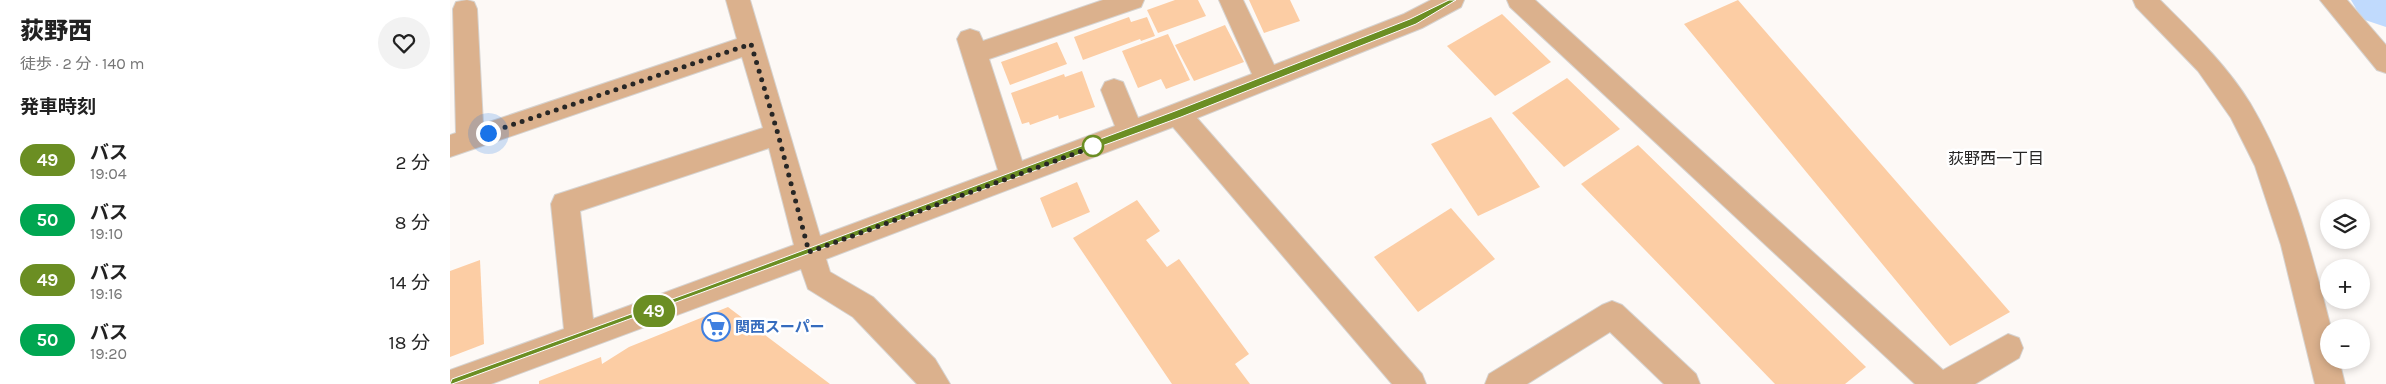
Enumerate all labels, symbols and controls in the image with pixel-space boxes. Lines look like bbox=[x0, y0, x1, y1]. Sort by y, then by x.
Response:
text: 荻野西 bbox=[20, 17, 92, 45]
button: heart bbox=[378, 17, 430, 69]
text: 徒歩 · 2 分 · 140 m bbox=[20, 54, 144, 73]
text: 発車時刻 bbox=[20, 96, 96, 118]
your location bbox=[476, 121, 501, 146]
unlabelled marker bbox=[1082, 135, 1104, 157]
text: バス bbox=[90, 142, 128, 164]
text: 49 bbox=[37, 149, 58, 171]
district label: 荻野西一丁目 bbox=[1948, 149, 2044, 168]
text: 2 分 bbox=[395, 152, 430, 174]
text: 19:04 bbox=[90, 164, 127, 183]
map controls bbox=[2320, 199, 2370, 369]
button: layers bbox=[2320, 199, 2370, 249]
text: バス bbox=[90, 202, 128, 224]
text: 50 bbox=[37, 209, 58, 231]
text: 8 分 bbox=[395, 212, 430, 234]
text: 19:10 bbox=[90, 224, 123, 243]
button: + bbox=[2320, 259, 2370, 309]
text: バス bbox=[90, 262, 128, 284]
text: 49 bbox=[37, 269, 58, 291]
text: 14 分 bbox=[390, 272, 430, 294]
text: 19:16 bbox=[90, 284, 123, 303]
line badge: 49 bbox=[632, 295, 676, 327]
text: 49 bbox=[643, 300, 665, 322]
supermarket icon: 関西スーパー bbox=[701, 312, 731, 342]
place label: 関西スーパー bbox=[735, 318, 825, 336]
button: − bbox=[2320, 319, 2370, 369]
text: バス bbox=[90, 322, 128, 344]
text: 50 bbox=[37, 329, 58, 351]
text: 18 分 bbox=[389, 332, 430, 354]
text: 19:20 bbox=[90, 344, 127, 363]

